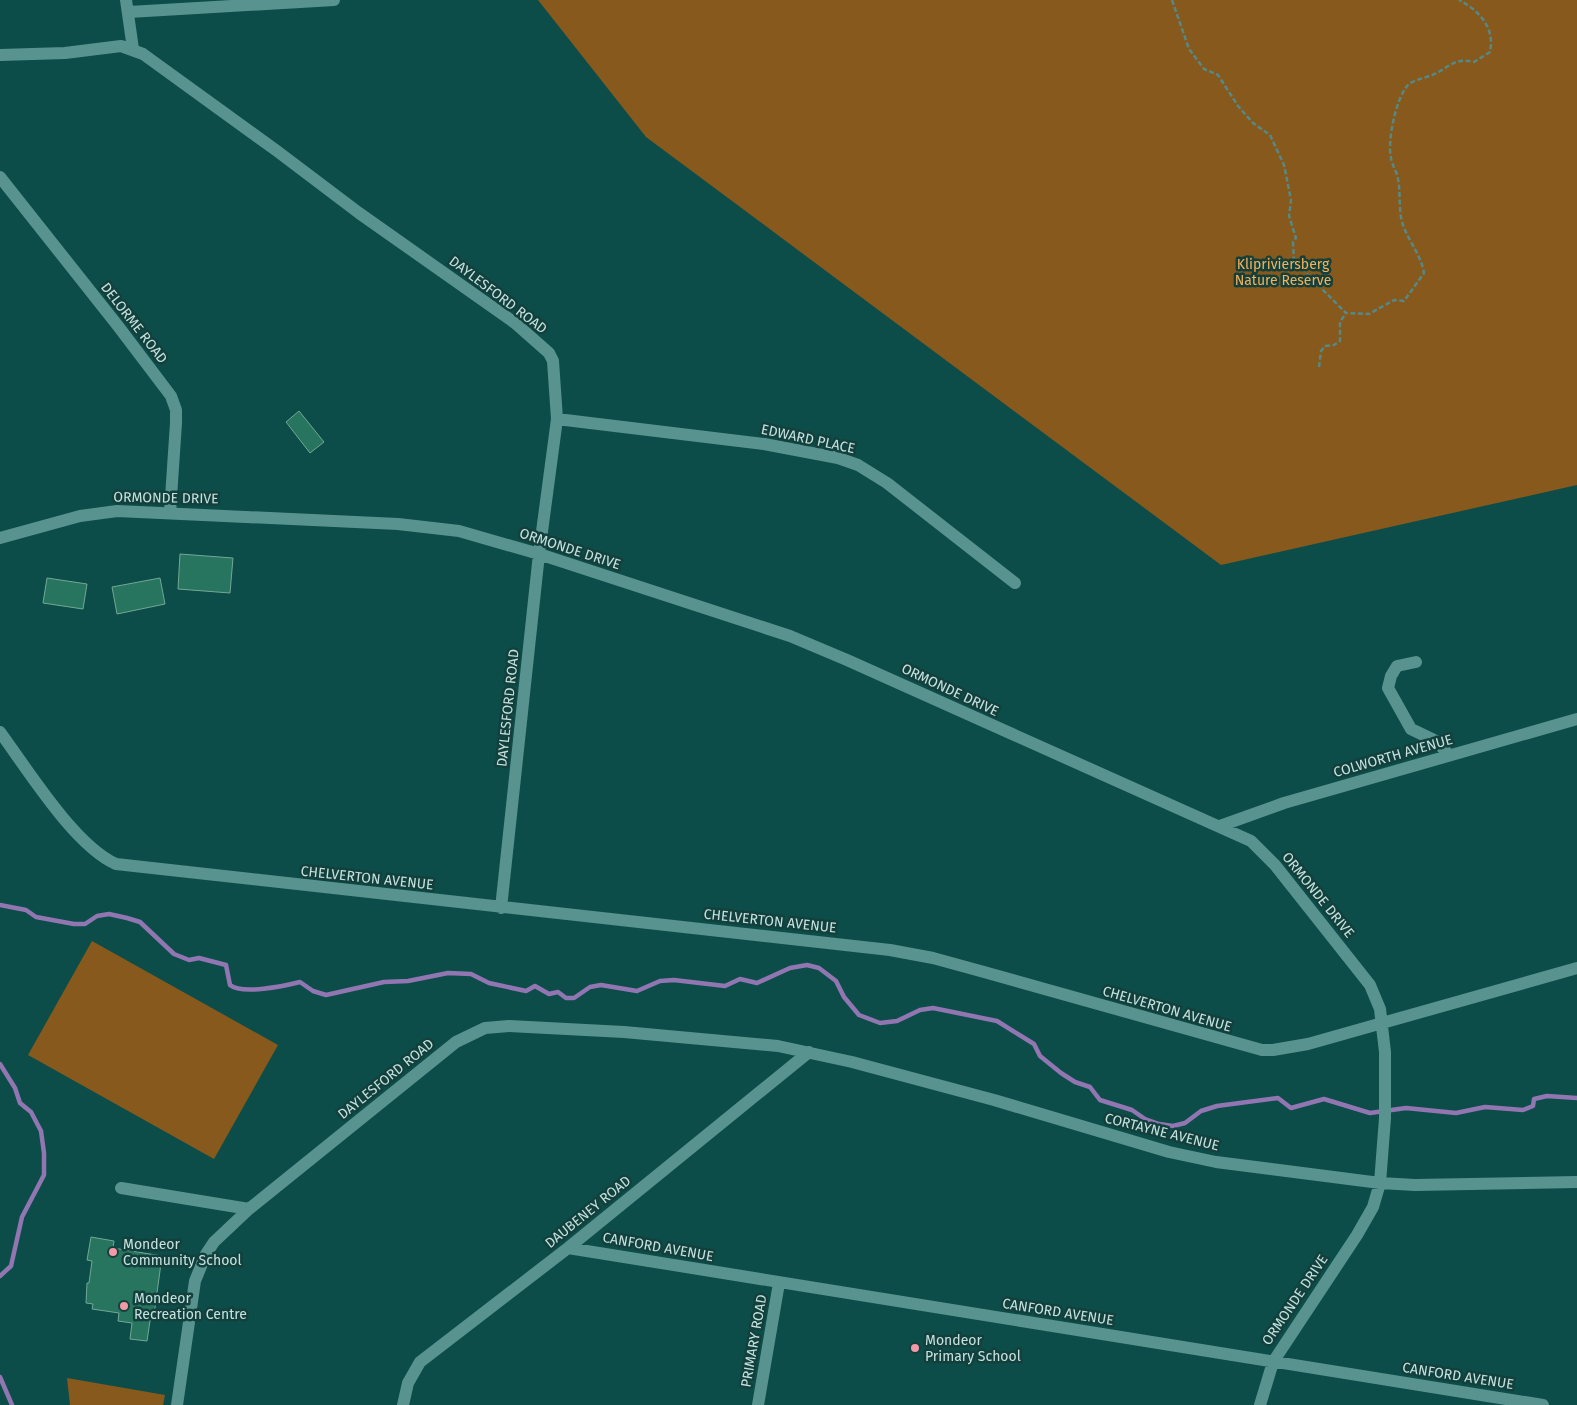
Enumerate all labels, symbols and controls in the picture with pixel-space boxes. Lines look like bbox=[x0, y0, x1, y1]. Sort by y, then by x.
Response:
street label: DAYLESFORD ROAD bbox=[446, 253, 550, 337]
park label: Klipriviersberg Nature Reserve bbox=[1235, 256, 1331, 289]
street label: DELORME ROAD bbox=[97, 279, 171, 367]
street label: EDWARD PLACE bbox=[759, 421, 857, 457]
street label: ORMONDE DRIVE bbox=[113, 489, 219, 507]
street label: ORMONDE DRIVE bbox=[517, 525, 623, 573]
street label: DAYLESFORD ROAD bbox=[493, 648, 523, 768]
street label: ORMONDE DRIVE bbox=[899, 660, 1001, 720]
street label: COLWORTH AVENUE bbox=[1332, 731, 1454, 781]
street label: ORMONDE DRIVE bbox=[1278, 849, 1358, 941]
street label: CHELVERTON AVENUE bbox=[300, 863, 434, 893]
street label: CHELVERTON AVENUE bbox=[703, 906, 837, 936]
street label: CHELVERTON AVENUE bbox=[1101, 982, 1233, 1036]
street label: DAYLESFORD ROAD bbox=[335, 1035, 437, 1123]
street label: CORTAYNE AVENUE bbox=[1103, 1110, 1221, 1154]
street label: DAUBENEY ROAD bbox=[542, 1172, 634, 1252]
street label: CANFORD AVENUE bbox=[601, 1229, 715, 1265]
place label: Mondeor Community School bbox=[123, 1236, 242, 1269]
marker: Mondeor Community School bbox=[107, 1246, 119, 1258]
street label: ORMONDE DRIVE bbox=[1259, 1252, 1331, 1348]
place label: Mondeor Recreation Centre bbox=[134, 1290, 247, 1323]
street label: PRIMARY ROAD bbox=[737, 1293, 771, 1389]
street label: CANFORD AVENUE bbox=[1001, 1295, 1115, 1329]
marker: Mondeor Recreation Centre bbox=[118, 1300, 130, 1312]
place label: Mondeor Primary School bbox=[925, 1332, 1021, 1365]
marker: Mondeor Primary School bbox=[909, 1342, 921, 1354]
street label: CANFORD AVENUE bbox=[1401, 1359, 1515, 1393]

